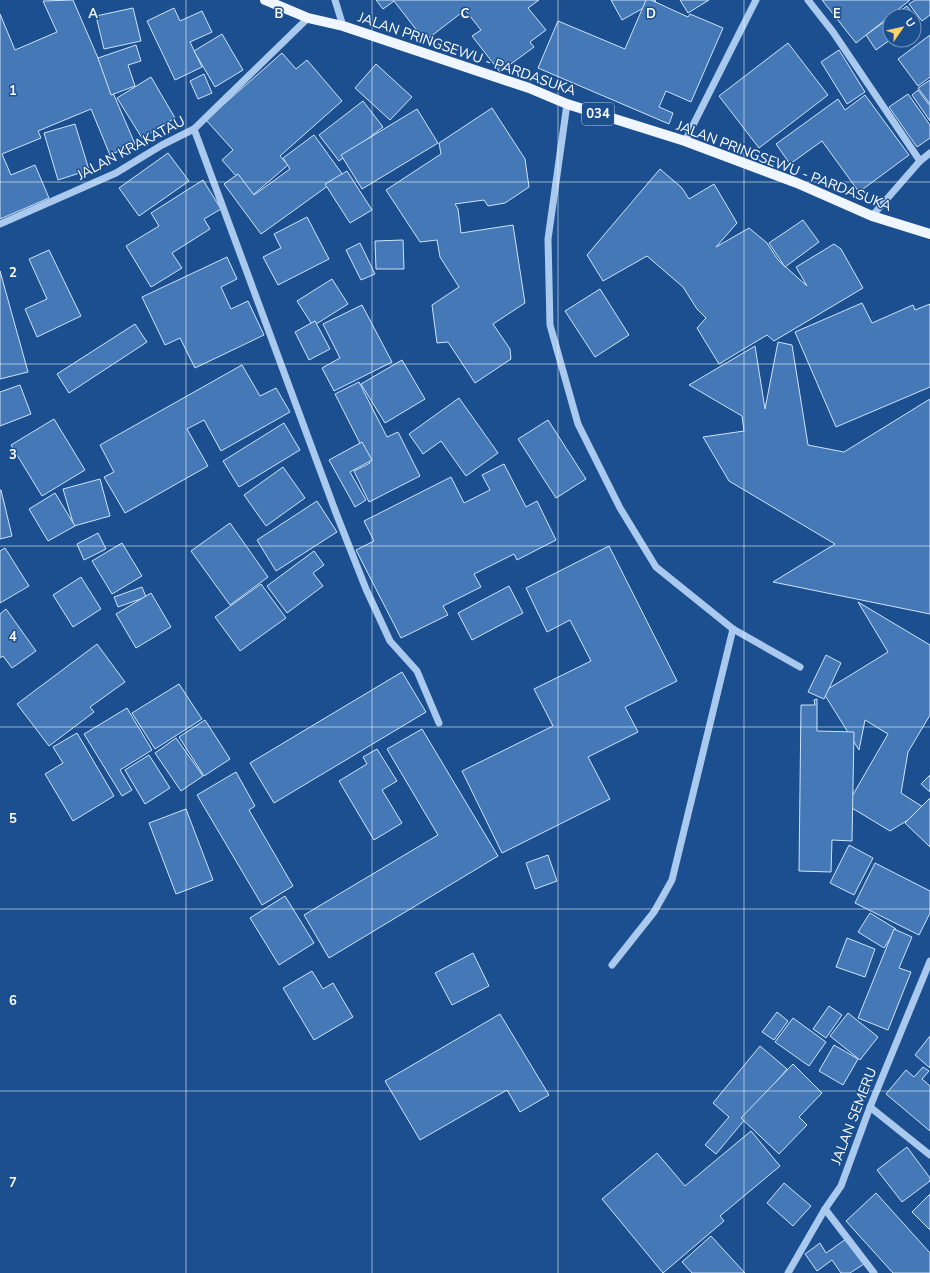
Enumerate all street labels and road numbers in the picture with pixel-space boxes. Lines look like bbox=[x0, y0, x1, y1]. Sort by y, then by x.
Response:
street label: JALAN PRINGSEWU - PARDASUKA bbox=[355, 7, 578, 100]
road number: 034 bbox=[582, 103, 614, 125]
street label: JALAN KRAKATAU bbox=[73, 112, 188, 185]
street label: JALAN PRINGSEWU - PARDASUKA bbox=[673, 116, 894, 216]
street label: JALAN SEMERU bbox=[826, 1065, 881, 1168]

